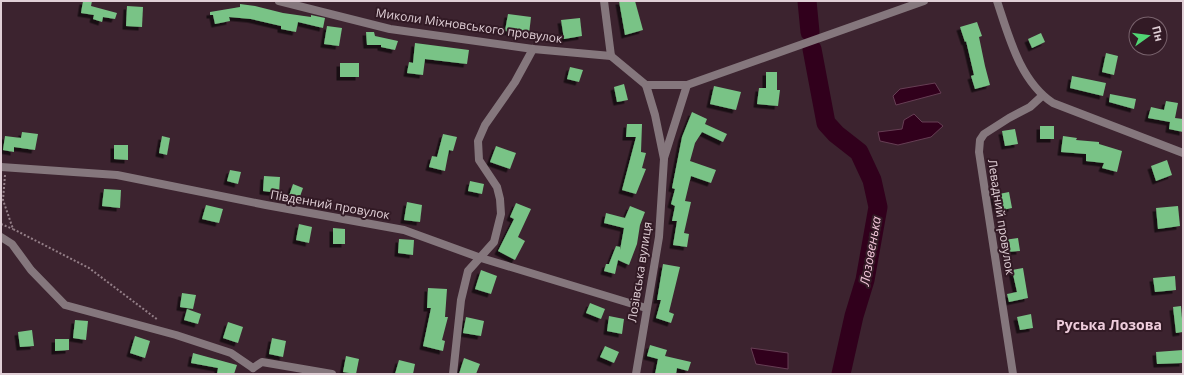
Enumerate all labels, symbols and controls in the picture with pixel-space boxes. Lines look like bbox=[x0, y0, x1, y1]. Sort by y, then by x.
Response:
street label: Миколи Міхновського провулок bbox=[375, 4, 564, 47]
north arrow bbox=[1128, 16, 1168, 56]
text: Пн bbox=[1149, 24, 1167, 43]
street label: Левадний провулок bbox=[984, 158, 1019, 277]
street label: Південний провулок bbox=[269, 186, 392, 224]
water label: Лозовенька bbox=[855, 214, 885, 288]
street label: Лозівська вулиця bbox=[623, 220, 656, 324]
district label: Руська Лозова bbox=[1056, 315, 1162, 334]

